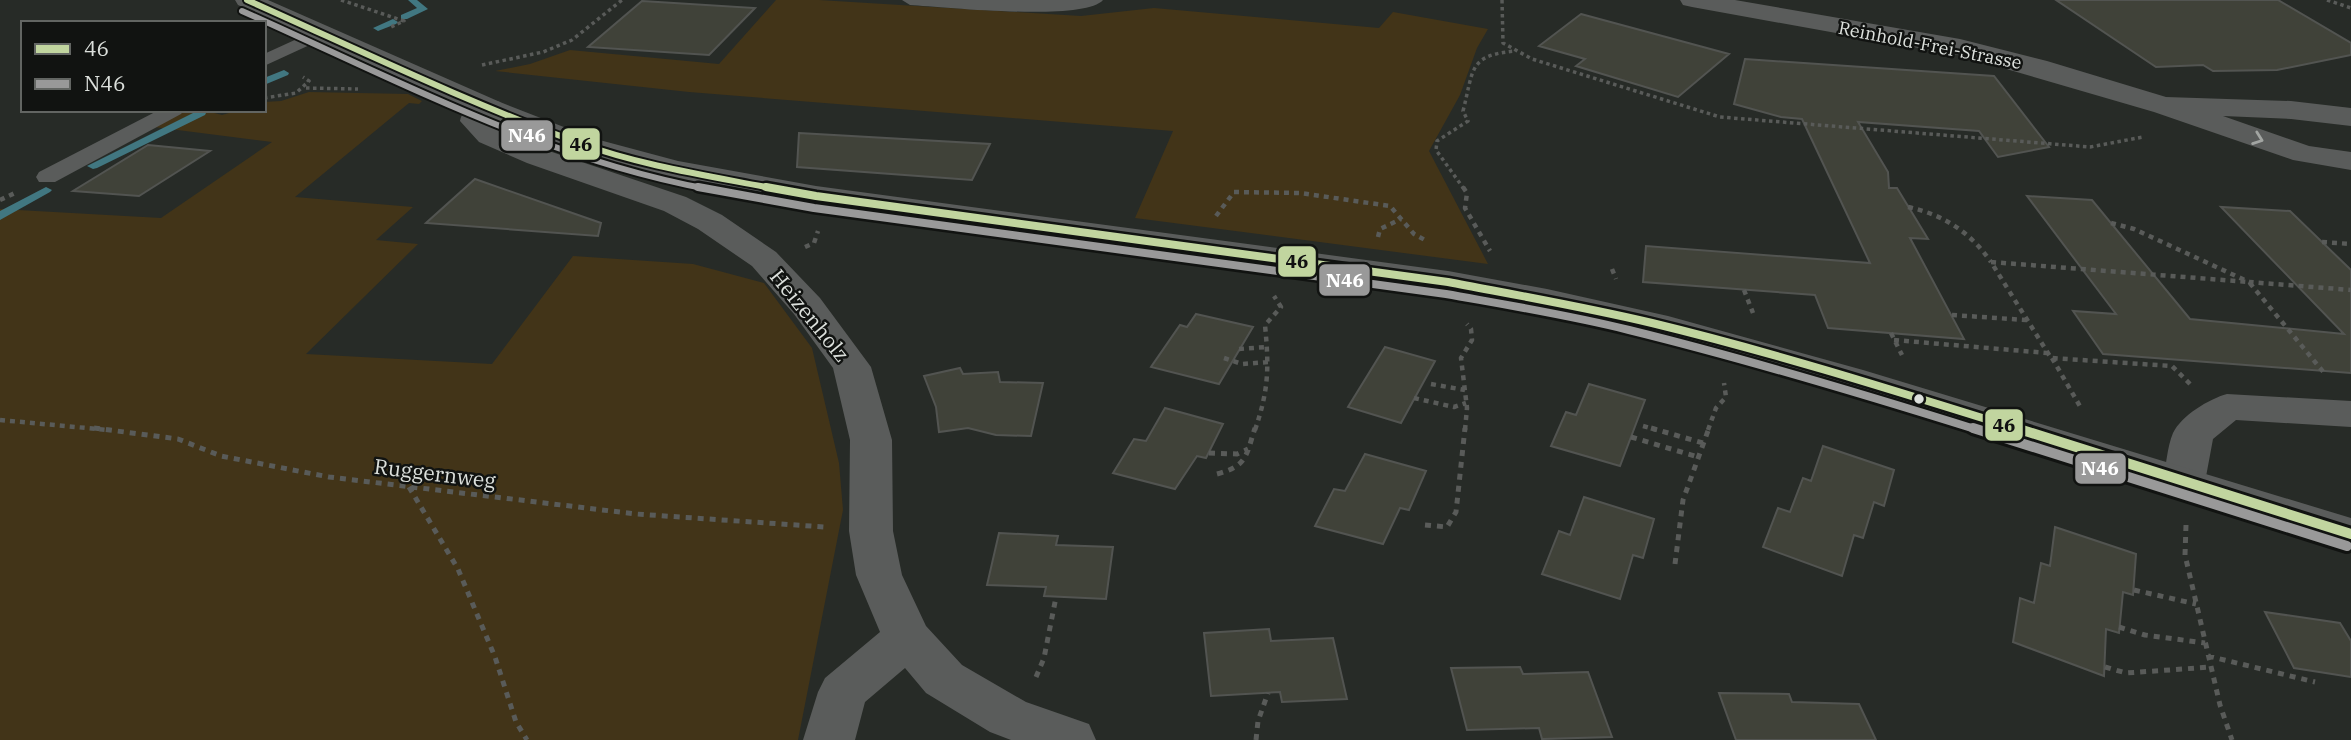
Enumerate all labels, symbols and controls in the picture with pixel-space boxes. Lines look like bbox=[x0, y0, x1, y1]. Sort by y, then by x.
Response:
street label: Reinhold-Frei-Strasse bbox=[1836, 16, 2024, 74]
legend bbox=[21, 21, 266, 112]
text: 46 bbox=[84, 34, 109, 62]
text: N46 bbox=[84, 69, 126, 97]
line badge: N46 bbox=[500, 119, 554, 152]
text: N46 bbox=[508, 123, 546, 147]
line badge: 46 bbox=[561, 127, 601, 161]
one-way arrow bbox=[2251, 131, 2264, 145]
text: 46 bbox=[570, 132, 592, 156]
line badge: 46 bbox=[1277, 245, 1317, 278]
text: 46 bbox=[1286, 249, 1308, 273]
street label: Heizenholz bbox=[764, 263, 856, 367]
line badge: N46 bbox=[1318, 263, 1371, 297]
text: N46 bbox=[1326, 268, 1364, 292]
unlabelled marker bbox=[1912, 392, 1926, 406]
line badge: 46 bbox=[1984, 408, 2024, 442]
text: 46 bbox=[1993, 413, 2015, 437]
street label: Ruggernweg bbox=[373, 452, 498, 494]
line badge: N46 bbox=[2074, 452, 2127, 485]
text: N46 bbox=[2081, 456, 2119, 480]

